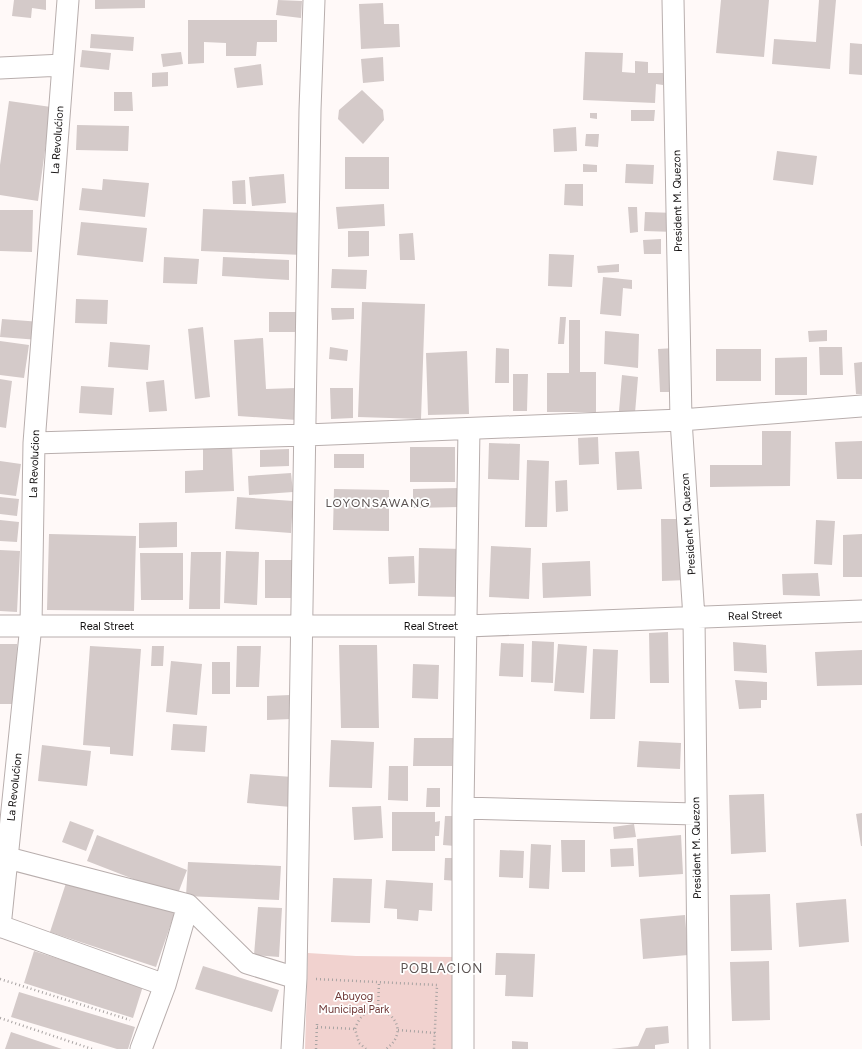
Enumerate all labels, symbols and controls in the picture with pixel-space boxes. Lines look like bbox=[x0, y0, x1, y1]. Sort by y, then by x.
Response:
street label: La Revolućion bbox=[49, 105, 66, 175]
street label: President M. Quezon bbox=[670, 150, 685, 252]
street label: La Revolućion bbox=[27, 430, 42, 498]
street label: President M. Quezon bbox=[678, 473, 699, 575]
district label: LOYONSAWANG bbox=[326, 496, 430, 510]
street label: Real Street bbox=[728, 608, 782, 623]
street label: Real Street bbox=[80, 620, 134, 633]
street label: Real Street bbox=[404, 620, 458, 633]
street label: La Revolućion bbox=[4, 752, 25, 822]
street label: President M. Quezon bbox=[689, 797, 704, 899]
district label: POBLACION bbox=[401, 961, 483, 976]
park label: Abuyog Municipal Park bbox=[319, 990, 390, 1016]

